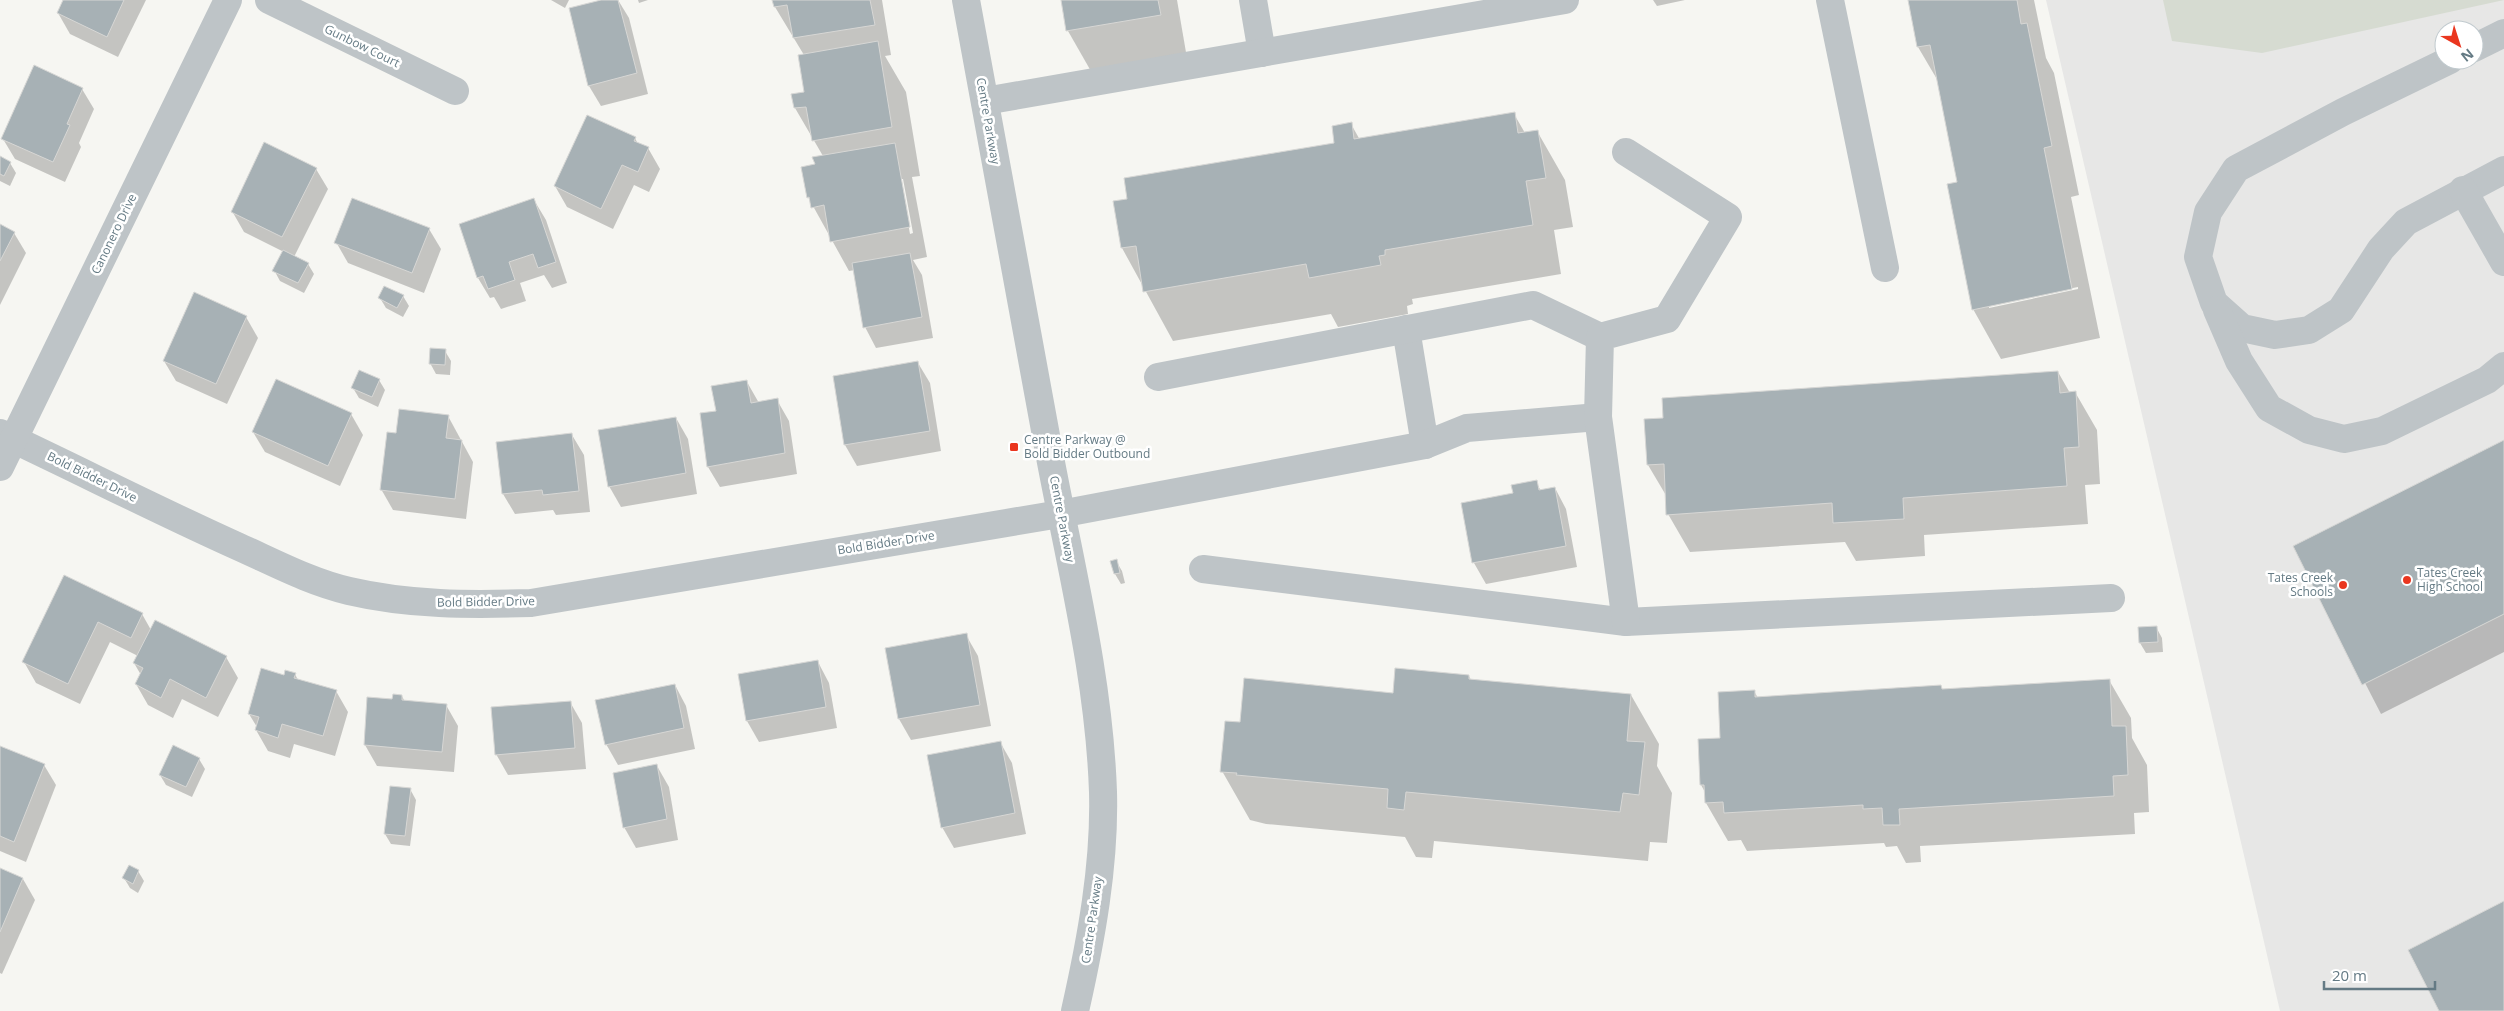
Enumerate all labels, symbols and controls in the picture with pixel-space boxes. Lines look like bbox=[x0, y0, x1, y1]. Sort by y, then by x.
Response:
street label: Gunbow Court bbox=[322, 20, 403, 71]
north arrow bbox=[2434, 20, 2484, 70]
text: N bbox=[2457, 45, 2478, 66]
street label: Centre Parkway bbox=[973, 76, 1005, 167]
street label: Canonero Drive bbox=[87, 190, 140, 277]
place label: Centre Parkway @ Bold Bidder Outbound bbox=[1024, 431, 1150, 462]
marker: Centre Parkway @ Bold Bidder Outbound bbox=[1008, 441, 1020, 453]
street label: Bold Bidder Drive bbox=[44, 447, 140, 506]
street label: Centre Parkway bbox=[1046, 474, 1079, 565]
street label: Bold Bidder Drive bbox=[836, 526, 936, 559]
place label: Tates Creek High School bbox=[2417, 564, 2483, 595]
place label: Tates Creek Schools bbox=[2268, 569, 2334, 600]
marker: Tates Creek High School bbox=[2401, 574, 2413, 586]
marker: Tates Creek Schools bbox=[2337, 579, 2349, 591]
street label: Bold Bidder Drive bbox=[437, 592, 535, 611]
street label: Centre Parkway bbox=[1077, 874, 1106, 965]
scale bar bbox=[2324, 958, 2435, 990]
text: 20 m bbox=[2332, 965, 2367, 985]

